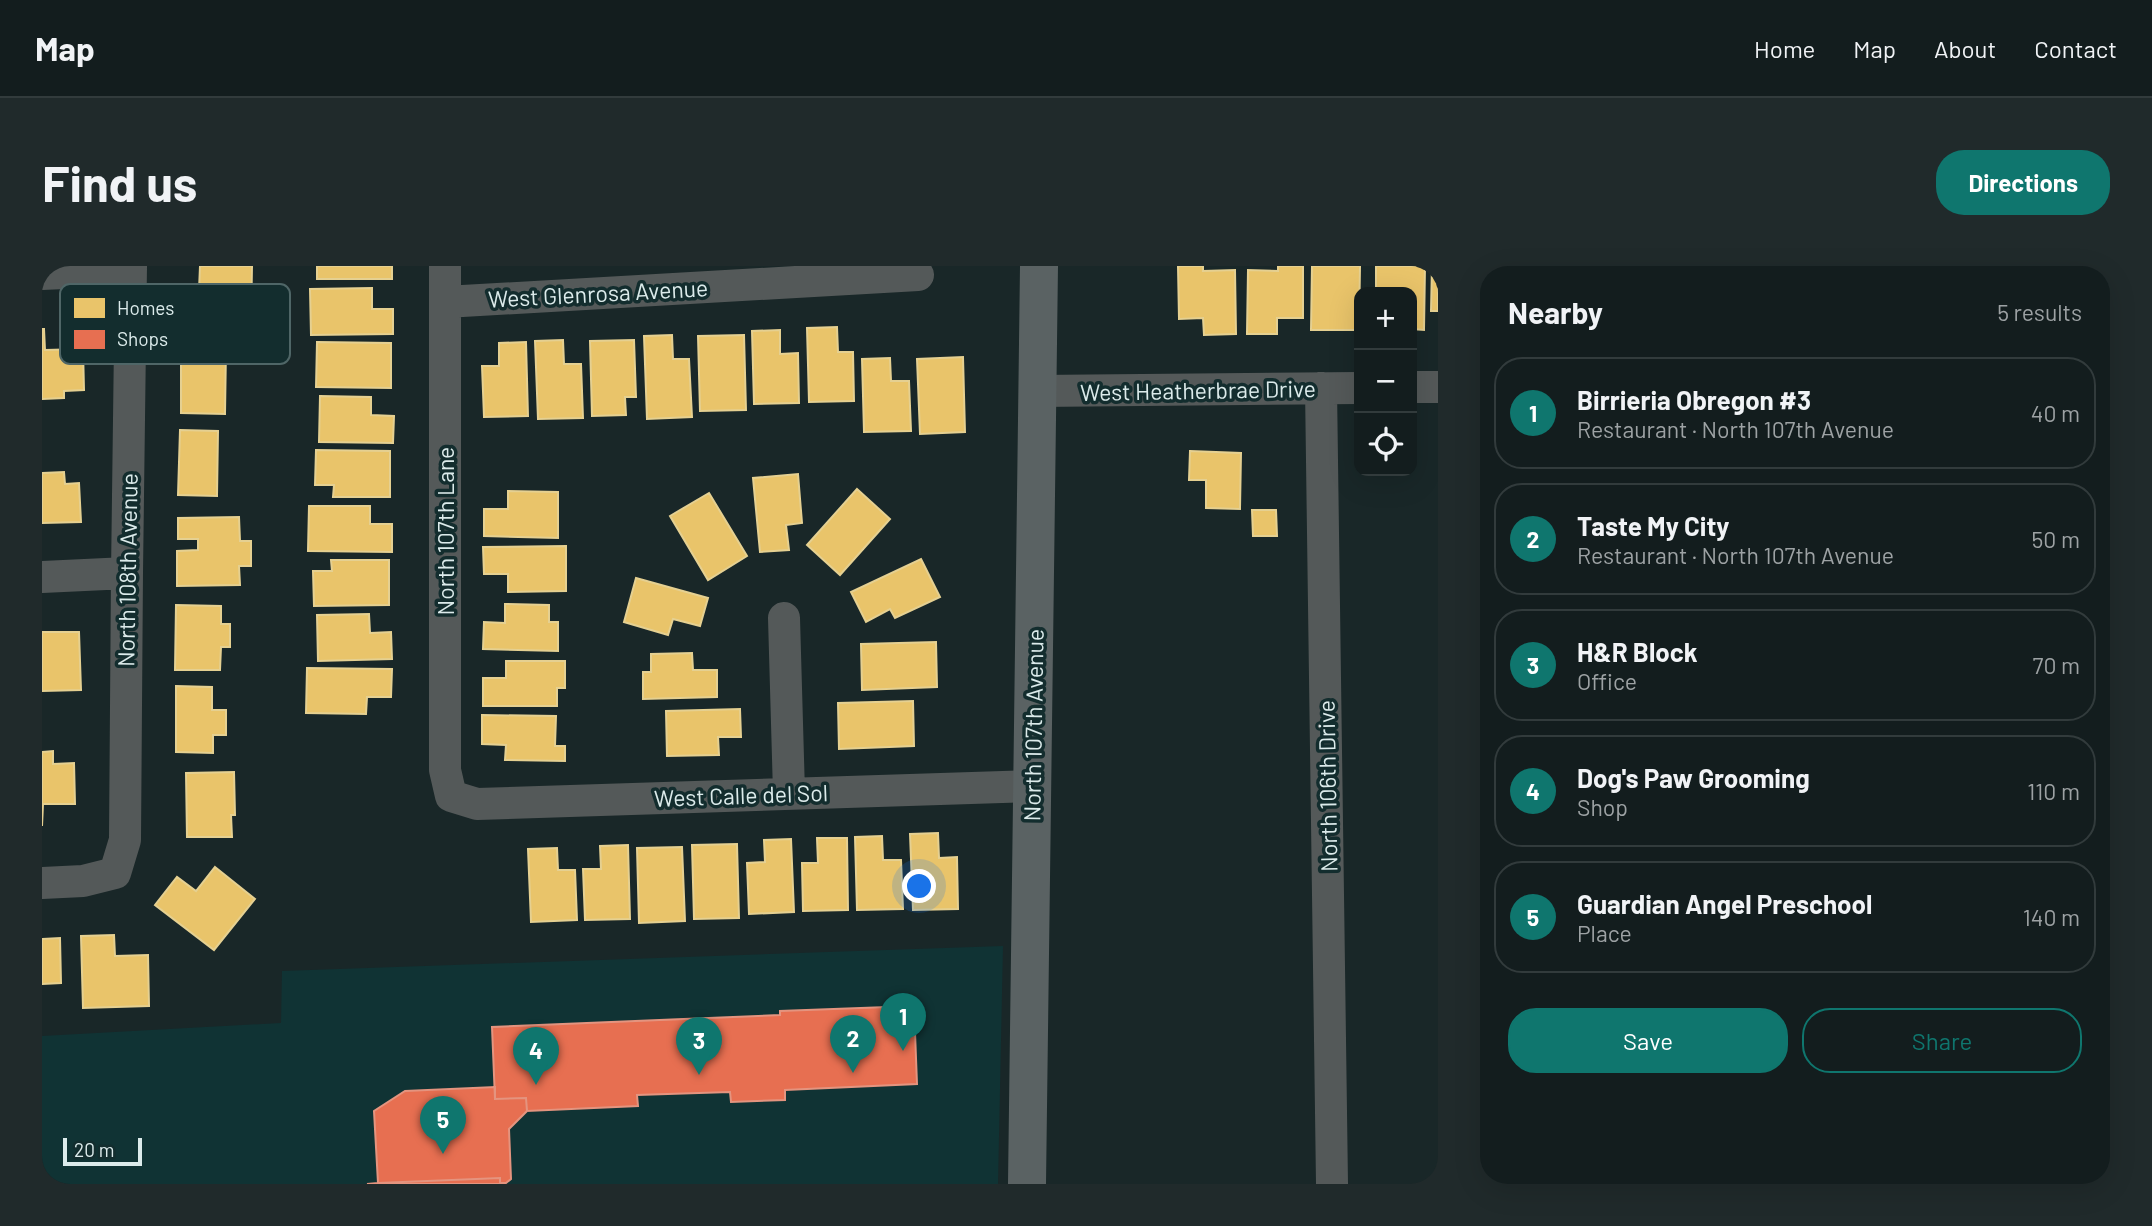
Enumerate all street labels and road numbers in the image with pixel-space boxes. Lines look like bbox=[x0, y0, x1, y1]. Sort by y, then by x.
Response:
street label: West Glenrosa Avenue bbox=[487, 273, 709, 313]
street label: West Heatherbrae Drive bbox=[1080, 374, 1316, 406]
street label: North 107th Lane bbox=[431, 447, 459, 615]
street label: North 108th Avenue bbox=[111, 473, 143, 667]
street label: North 107th Avenue bbox=[1017, 628, 1049, 822]
street label: North 106th Drive bbox=[1312, 700, 1342, 872]
street label: West Calle del Sol bbox=[654, 778, 828, 812]

